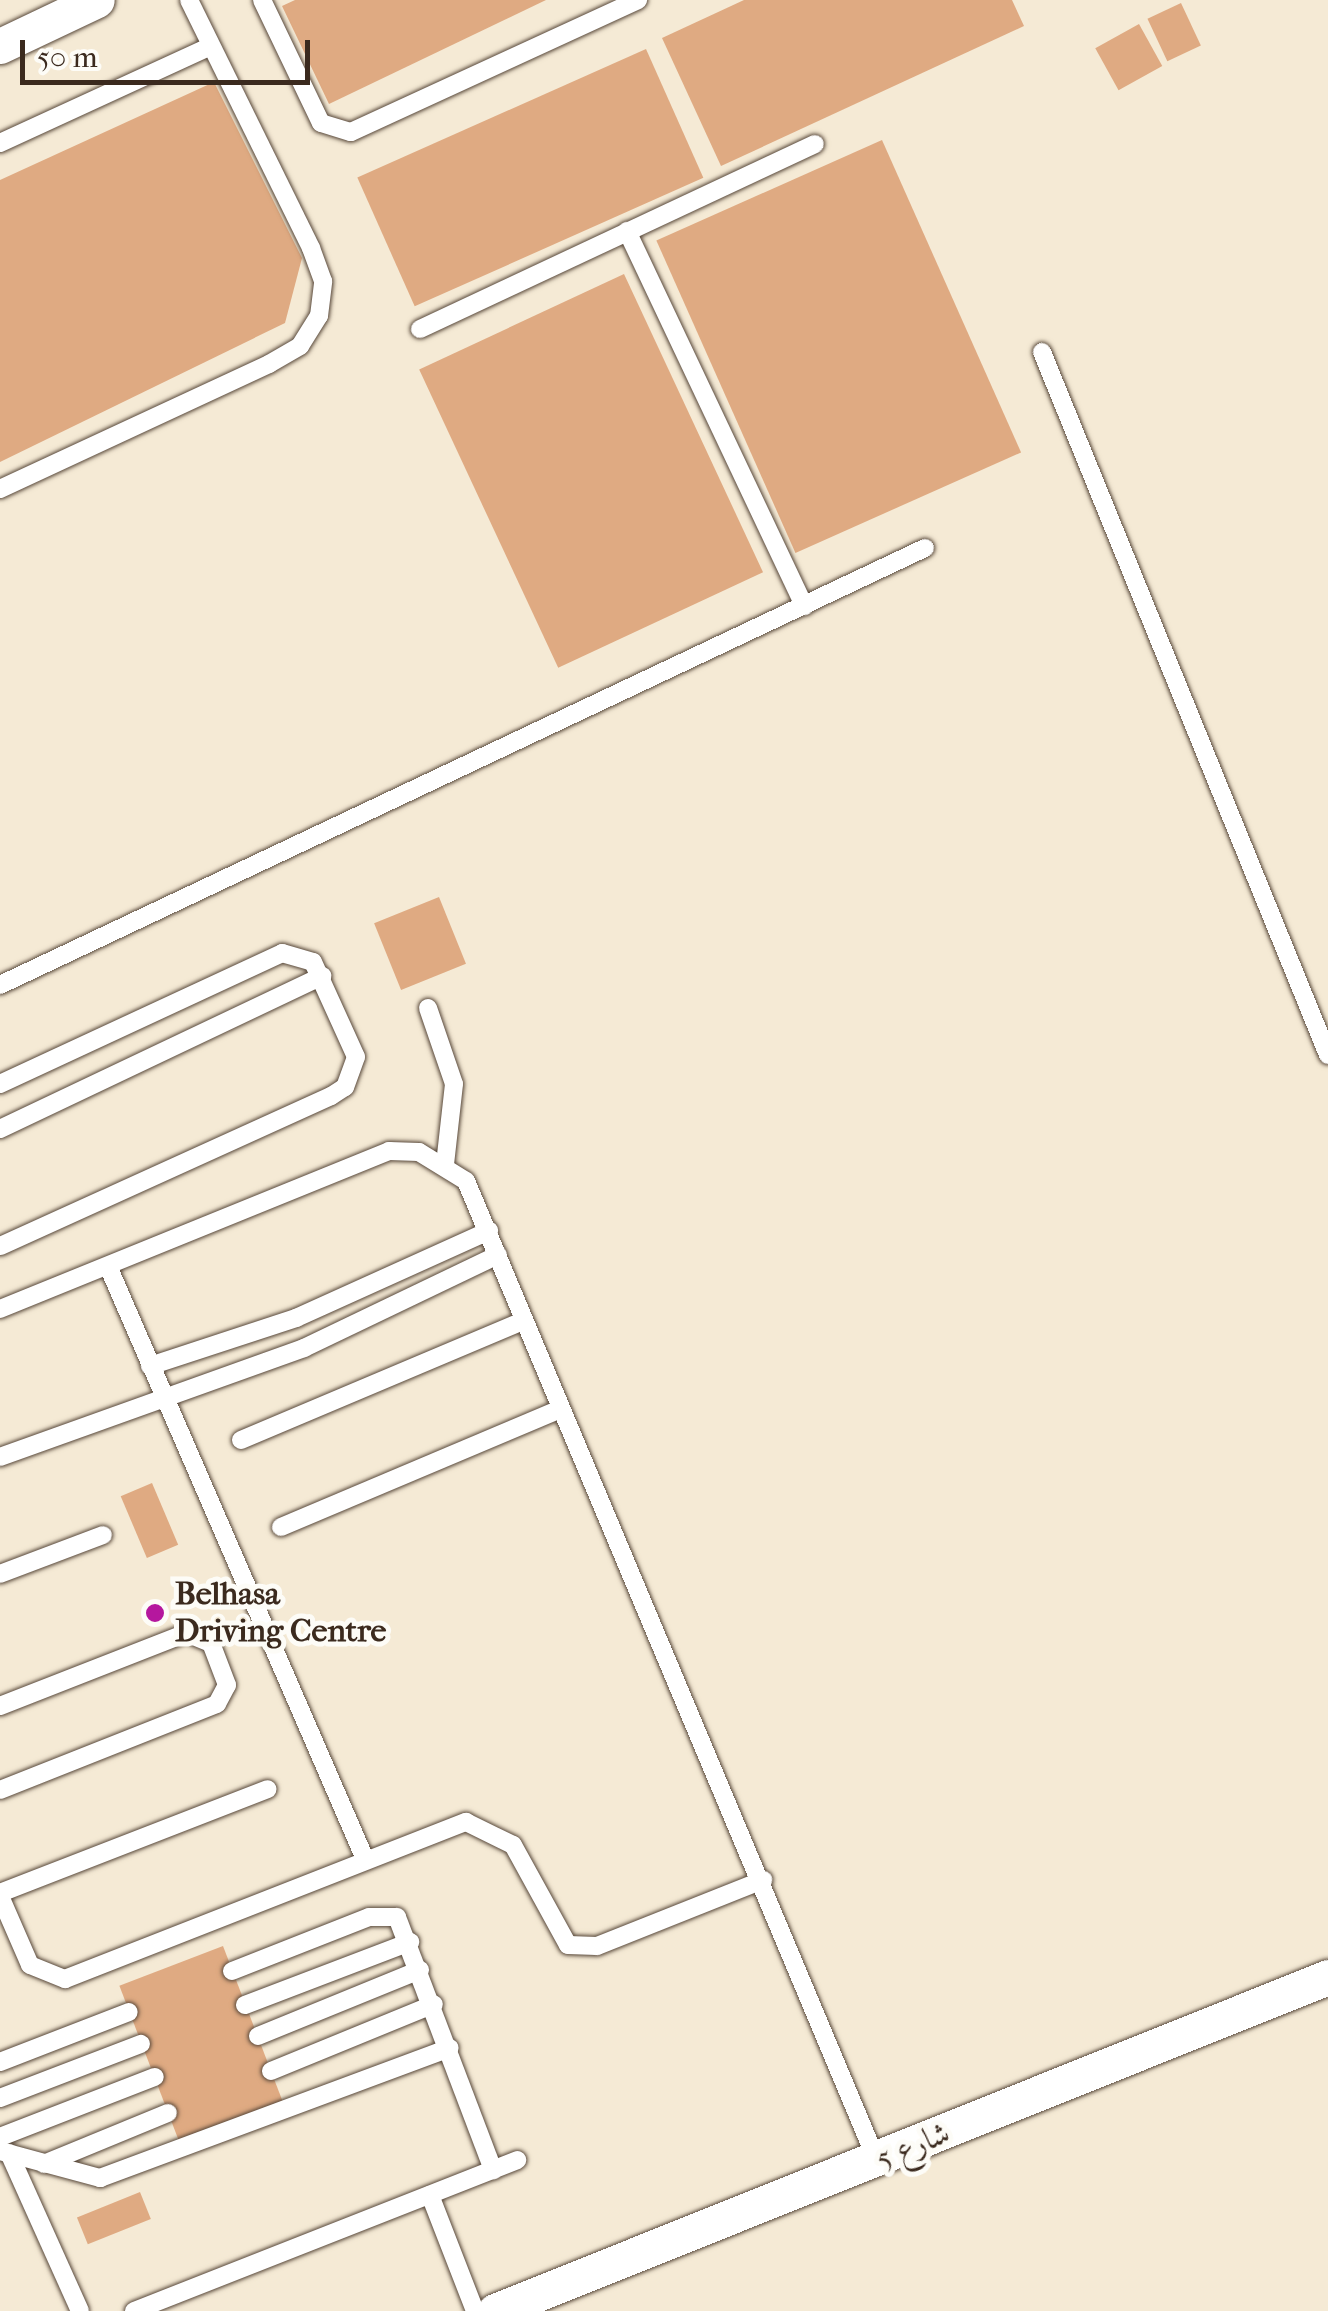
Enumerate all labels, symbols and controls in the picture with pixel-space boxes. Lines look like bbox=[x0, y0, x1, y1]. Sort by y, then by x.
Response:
scale bar bbox=[25, 20, 315, 82]
text: 50 m bbox=[37, 40, 98, 75]
place label: Belhasa Driving Centre bbox=[175, 1576, 386, 1651]
marker: Belhasa Driving Centre bbox=[144, 1602, 166, 1624]
street label: شارع 5 bbox=[870, 2114, 956, 2178]

